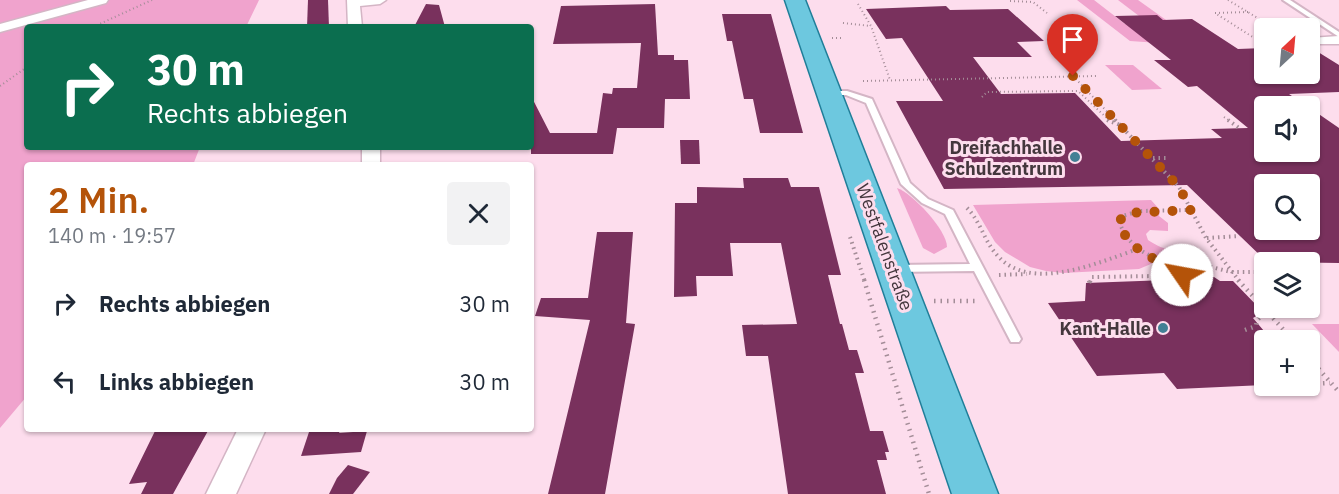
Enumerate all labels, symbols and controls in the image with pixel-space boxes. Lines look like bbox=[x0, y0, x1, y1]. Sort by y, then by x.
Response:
pin bbox=[1047, 14, 1098, 76]
north arrow bbox=[1254, 18, 1320, 84]
map controls bbox=[1254, 18, 1320, 396]
icon: arrive bbox=[1056, 23, 1089, 56]
text: 30 m bbox=[147, 42, 245, 97]
icon: right bbox=[48, 48, 126, 126]
text: Rechts abbiegen bbox=[147, 95, 348, 130]
button: sound bbox=[1254, 96, 1320, 162]
place label: Dreifachhalle Schulzentrum bbox=[945, 136, 1063, 180]
marker: Dreifachhalle Schulzentrum bbox=[1068, 150, 1082, 164]
button: search bbox=[1254, 174, 1320, 240]
text: 2 Min. bbox=[48, 176, 149, 223]
street label: Westfalenstraße bbox=[851, 180, 919, 314]
button: close bbox=[447, 182, 510, 245]
text: 140 m · 19:57 bbox=[48, 222, 176, 249]
position arrow bbox=[1150, 243, 1214, 307]
button: layers bbox=[1254, 252, 1320, 318]
icon: right bbox=[48, 287, 81, 320]
text: Rechts abbiegen bbox=[99, 289, 270, 318]
text: 30 m bbox=[459, 289, 510, 318]
place label: Kant-Halle bbox=[1060, 317, 1151, 340]
marker: Kant-Halle bbox=[1156, 321, 1170, 335]
button: + bbox=[1254, 330, 1320, 396]
icon: left bbox=[48, 365, 81, 398]
text: Links abbiegen bbox=[99, 367, 254, 396]
text: 30 m bbox=[459, 367, 510, 396]

